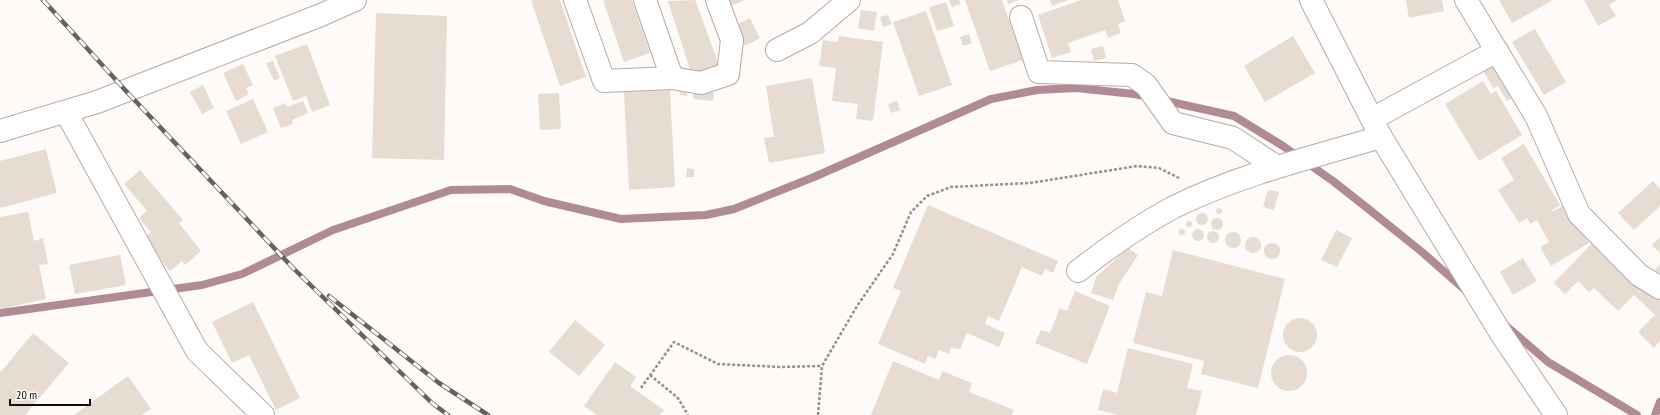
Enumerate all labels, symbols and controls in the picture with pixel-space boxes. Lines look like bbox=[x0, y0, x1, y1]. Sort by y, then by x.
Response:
scale bar bbox=[10, 381, 90, 407]
text: 20 m bbox=[16, 387, 37, 402]

